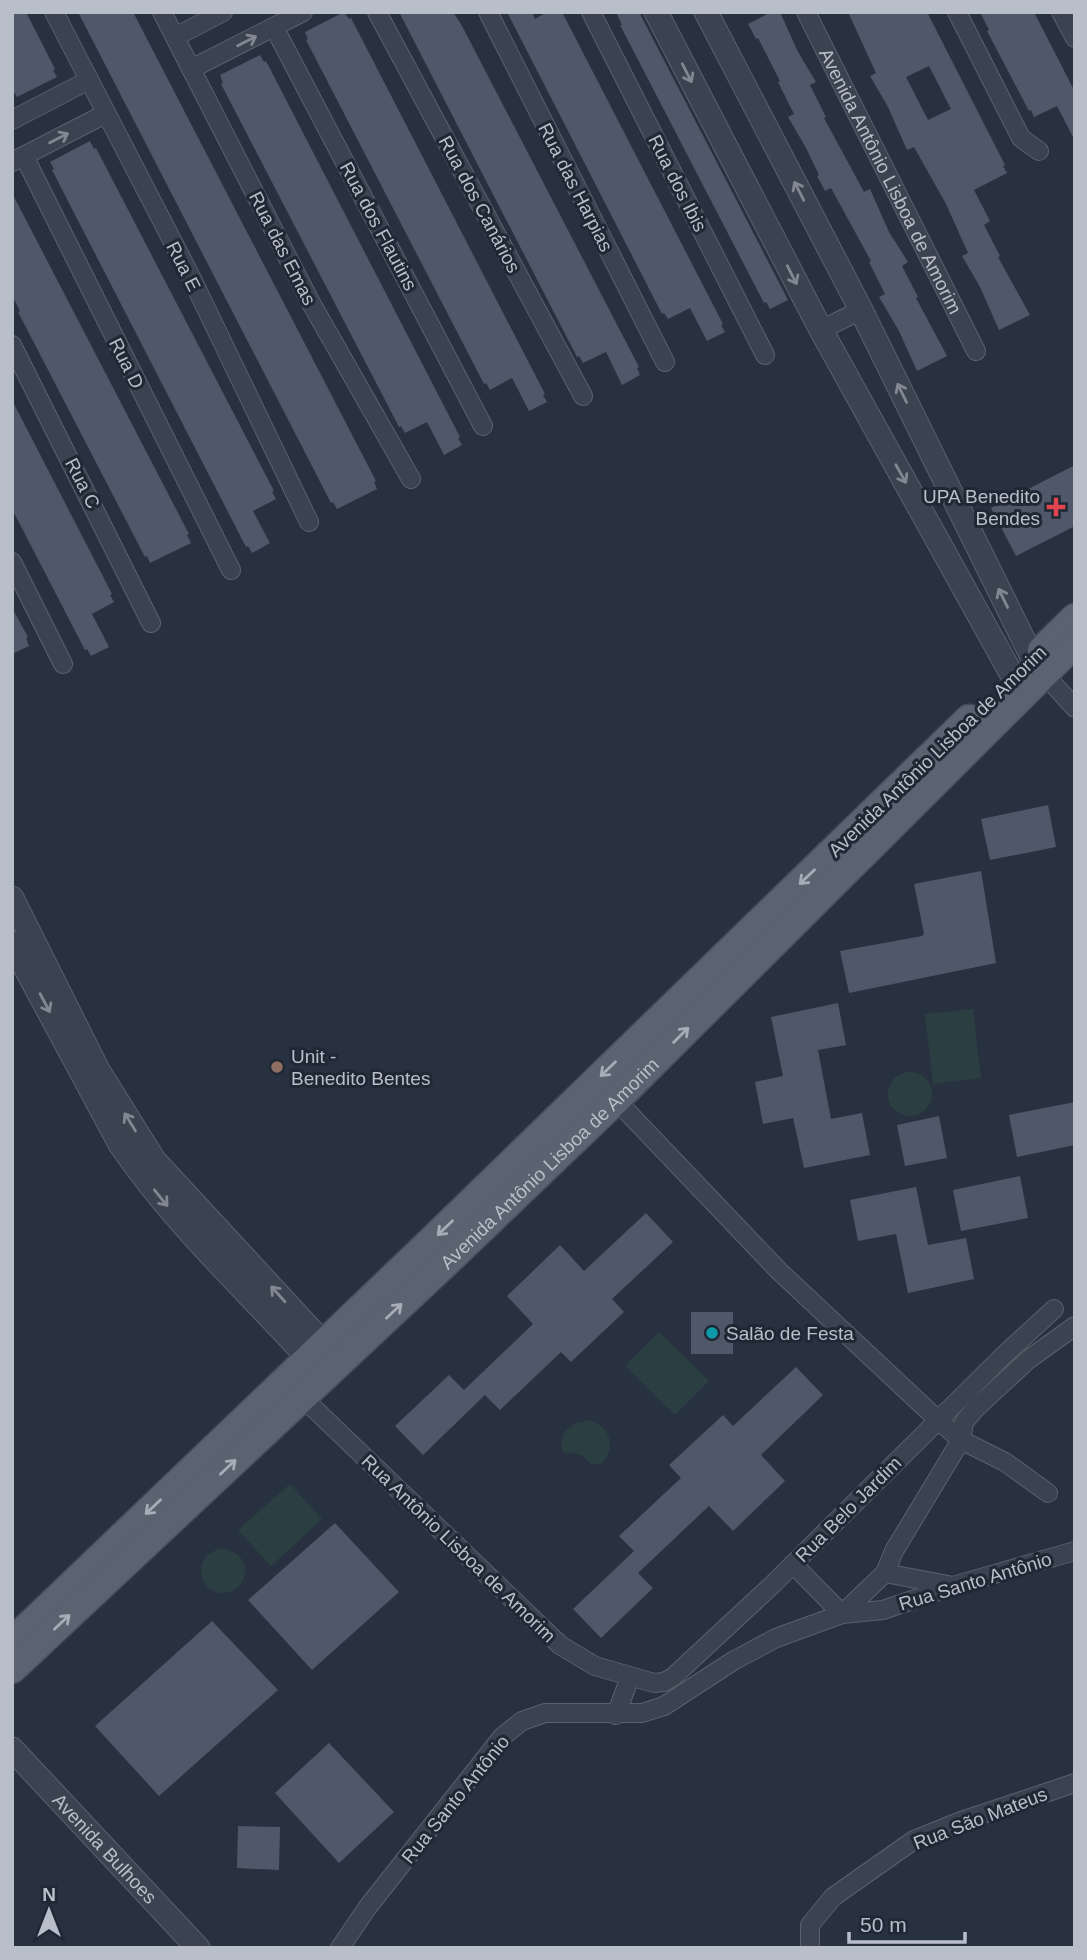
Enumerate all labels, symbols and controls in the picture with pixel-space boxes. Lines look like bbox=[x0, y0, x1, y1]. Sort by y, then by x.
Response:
one-way arrow bbox=[236, 33, 257, 47]
street label: Avenida Antônio Lisboa de Amorim bbox=[815, 45, 966, 318]
one-way arrow bbox=[681, 62, 695, 83]
street label: Rua das Harpias bbox=[534, 119, 617, 255]
one-way arrow bbox=[48, 130, 69, 144]
street label: Rua dos Ibis bbox=[644, 131, 711, 235]
street label: Rua dos Canários bbox=[435, 132, 525, 276]
street label: Rua dos Flautins bbox=[336, 158, 421, 294]
one-way arrow bbox=[792, 181, 806, 202]
street label: Rua das Emas bbox=[245, 188, 320, 309]
street label: Rua E bbox=[162, 238, 205, 295]
one-way arrow bbox=[786, 264, 800, 285]
street label: Rua D bbox=[105, 334, 148, 392]
one-way arrow bbox=[895, 384, 909, 404]
street label: Rua C bbox=[61, 454, 104, 512]
one-way arrow bbox=[894, 464, 908, 484]
place label: UPA Benedito Bendes bbox=[923, 486, 1040, 529]
marker: UPA Benedito Bendes bbox=[1046, 497, 1066, 517]
one-way arrow bbox=[996, 588, 1009, 609]
street label: Avenida Antônio Lisboa de Amorim bbox=[824, 642, 1051, 861]
one-way arrow bbox=[799, 868, 816, 885]
one-way arrow bbox=[39, 992, 52, 1013]
one-way arrow bbox=[673, 1026, 690, 1043]
place label: Unit - Benedito Bentes bbox=[291, 1046, 430, 1089]
street label: Avenida Antônio Lisboa de Amorim bbox=[436, 1054, 663, 1273]
marker: Unit - Benedito Bentes bbox=[269, 1059, 285, 1075]
one-way arrow bbox=[600, 1060, 617, 1077]
one-way arrow bbox=[122, 1113, 137, 1132]
one-way arrow bbox=[153, 1188, 168, 1206]
one-way arrow bbox=[436, 1219, 453, 1236]
one-way arrow bbox=[270, 1285, 286, 1303]
one-way arrow bbox=[385, 1303, 402, 1320]
place label: Salão de Festa bbox=[726, 1323, 854, 1344]
marker: Salão de Festa bbox=[704, 1325, 720, 1341]
street label: Rua Antônio Lisboa de Amorim bbox=[358, 1450, 560, 1647]
street label: Rua Belo Jardim bbox=[791, 1452, 905, 1566]
one-way arrow bbox=[219, 1458, 236, 1475]
one-way arrow bbox=[145, 1499, 162, 1516]
street label: Rua Santo Antônio bbox=[896, 1548, 1054, 1615]
one-way arrow bbox=[53, 1614, 70, 1631]
street label: Rua Santo Antônio bbox=[397, 1731, 513, 1867]
street label: Rua São Mateus bbox=[910, 1783, 1050, 1854]
street label: Avenida Bulhoes bbox=[48, 1790, 161, 1908]
north arrow bbox=[14, 1876, 84, 1946]
text: N bbox=[42, 1884, 56, 1905]
scale bar bbox=[849, 1900, 964, 1944]
text: 50 m bbox=[860, 1913, 907, 1936]

